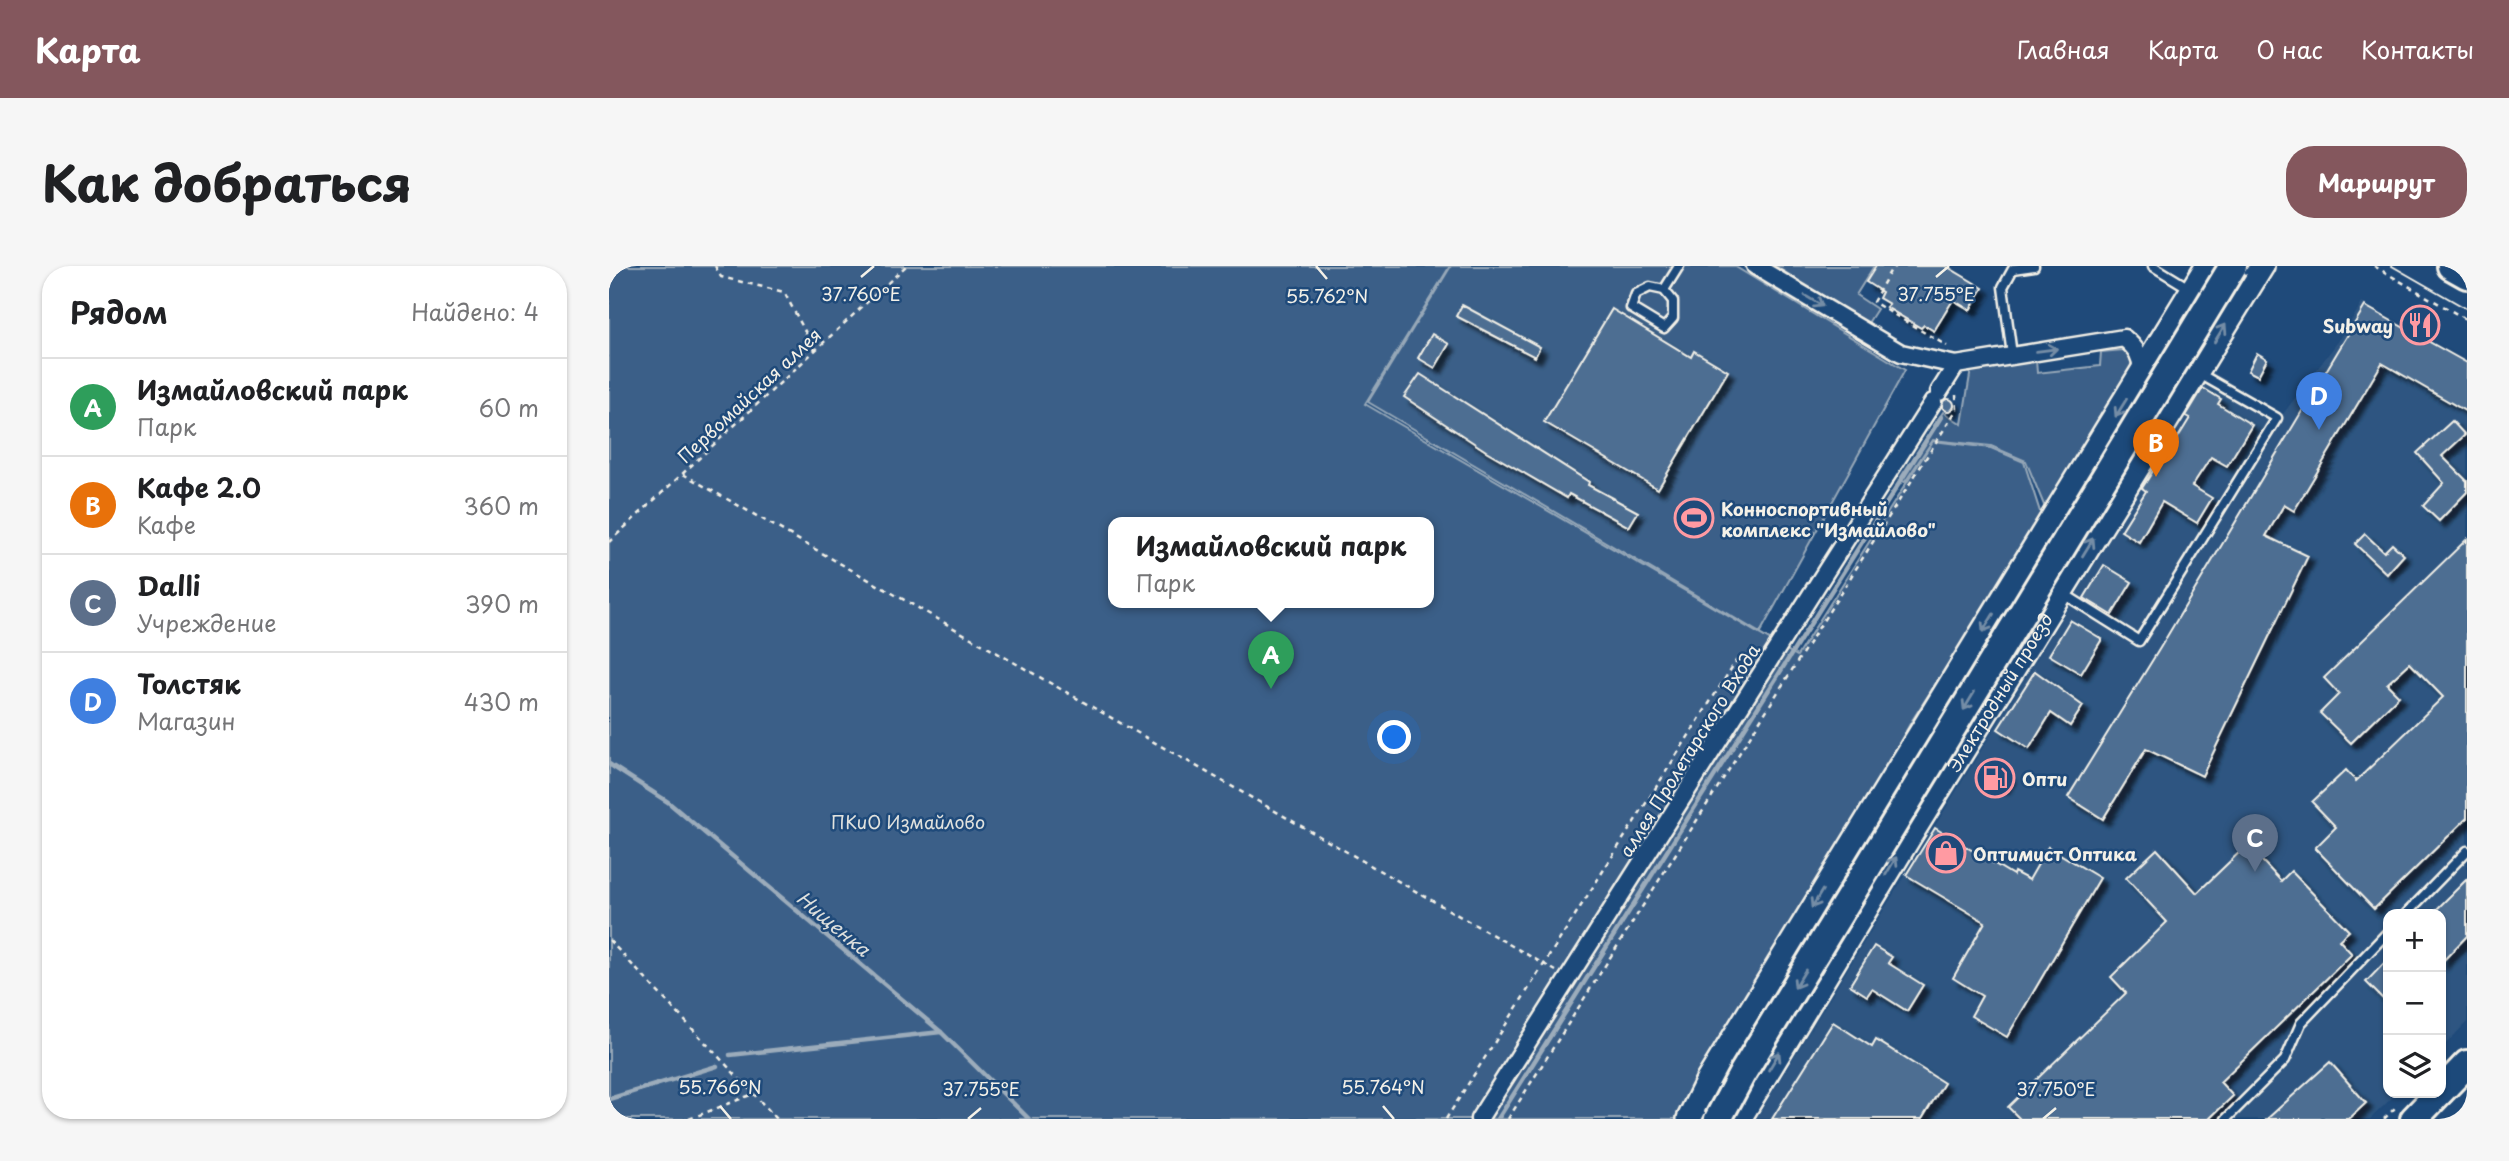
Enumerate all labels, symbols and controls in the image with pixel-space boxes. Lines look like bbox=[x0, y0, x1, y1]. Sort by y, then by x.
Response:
text: Карта bbox=[35, 24, 141, 74]
text: Главная bbox=[2017, 31, 2110, 67]
text: Карта bbox=[2148, 31, 2218, 67]
text: О нас bbox=[2256, 31, 2323, 67]
text: Контакты bbox=[2361, 31, 2474, 67]
text: Как добраться bbox=[42, 145, 412, 219]
button: Маршрут bbox=[2286, 146, 2467, 218]
text: 37.760°E bbox=[821, 280, 901, 307]
text: 37.755°E bbox=[1897, 280, 1975, 307]
text: 55.762°N bbox=[1286, 282, 1368, 309]
text: Рядом bbox=[70, 289, 168, 334]
text: Найдено: 4 bbox=[411, 294, 539, 329]
one-way arrow bbox=[1804, 294, 1824, 308]
restaurant icon: Subway bbox=[2399, 304, 2441, 346]
place label: Subway bbox=[2323, 312, 2393, 339]
street label: Первомайская аллея bbox=[671, 321, 827, 469]
one-way arrow bbox=[2214, 323, 2228, 343]
one-way arrow bbox=[2035, 343, 2058, 356]
text: Измайловский парк bbox=[137, 370, 408, 409]
pin: D bbox=[2296, 372, 2342, 430]
text: A bbox=[84, 390, 102, 425]
text: 60 m bbox=[479, 390, 539, 425]
one-way arrow bbox=[2113, 398, 2127, 418]
text: Парк bbox=[137, 409, 196, 444]
pin: B bbox=[2133, 419, 2179, 477]
text: Кафе 2.0 bbox=[137, 468, 261, 507]
text: B bbox=[85, 488, 101, 523]
text: 360 m bbox=[464, 488, 539, 523]
place label: Конноспортивный комплекс "Измайлово" bbox=[1721, 495, 1936, 543]
sports icon: Конноспортивный комплекс "Измайлово" bbox=[1673, 497, 1715, 539]
text: Кафе bbox=[137, 507, 196, 542]
popup bbox=[1108, 517, 1434, 608]
text: Измайловский парк bbox=[1136, 526, 1406, 565]
one-way arrow bbox=[2082, 538, 2096, 558]
text: Парк bbox=[1136, 565, 1195, 600]
text: Dalli bbox=[137, 566, 201, 605]
text: C bbox=[84, 586, 102, 621]
text: 390 m bbox=[465, 586, 539, 621]
text: Учреждение bbox=[137, 605, 277, 640]
street label: Электродный проезд bbox=[1939, 607, 2058, 777]
one-way arrow bbox=[1981, 612, 1995, 632]
pin: A bbox=[1248, 631, 1294, 689]
street label: аллея Пролетарского Входа bbox=[1612, 637, 1766, 862]
text: Толстяк bbox=[137, 664, 240, 703]
text: D bbox=[84, 684, 102, 719]
text: 430 m bbox=[464, 684, 539, 719]
one-way arrow bbox=[1961, 691, 1975, 711]
text: Магазин bbox=[137, 703, 236, 738]
your location bbox=[1377, 720, 1411, 754]
fuel station icon: Опти bbox=[1974, 757, 2016, 799]
place label: Опти bbox=[2022, 765, 2068, 792]
park label: ПКиО Измайлово bbox=[831, 808, 985, 835]
pin: C bbox=[2232, 814, 2278, 872]
shop icon: Оптимист Оптика bbox=[1925, 832, 1967, 874]
place label: Оптимист Оптика bbox=[1973, 840, 2137, 867]
one-way arrow bbox=[1885, 856, 1899, 876]
water label: Нищенка bbox=[791, 884, 878, 963]
one-way arrow bbox=[1810, 889, 1824, 909]
map controls bbox=[2383, 909, 2446, 1098]
button: + bbox=[2383, 909, 2446, 972]
one-way arrow bbox=[1792, 969, 1806, 989]
button: − bbox=[2383, 972, 2446, 1035]
button: layers bbox=[2383, 1035, 2446, 1098]
one-way arrow bbox=[1767, 1051, 1781, 1071]
text: 55.766°N bbox=[678, 1073, 762, 1100]
text: 55.764°N bbox=[1341, 1073, 1425, 1100]
text: 37.755°E bbox=[942, 1075, 1020, 1102]
text: 37.750°E bbox=[2016, 1075, 2096, 1102]

